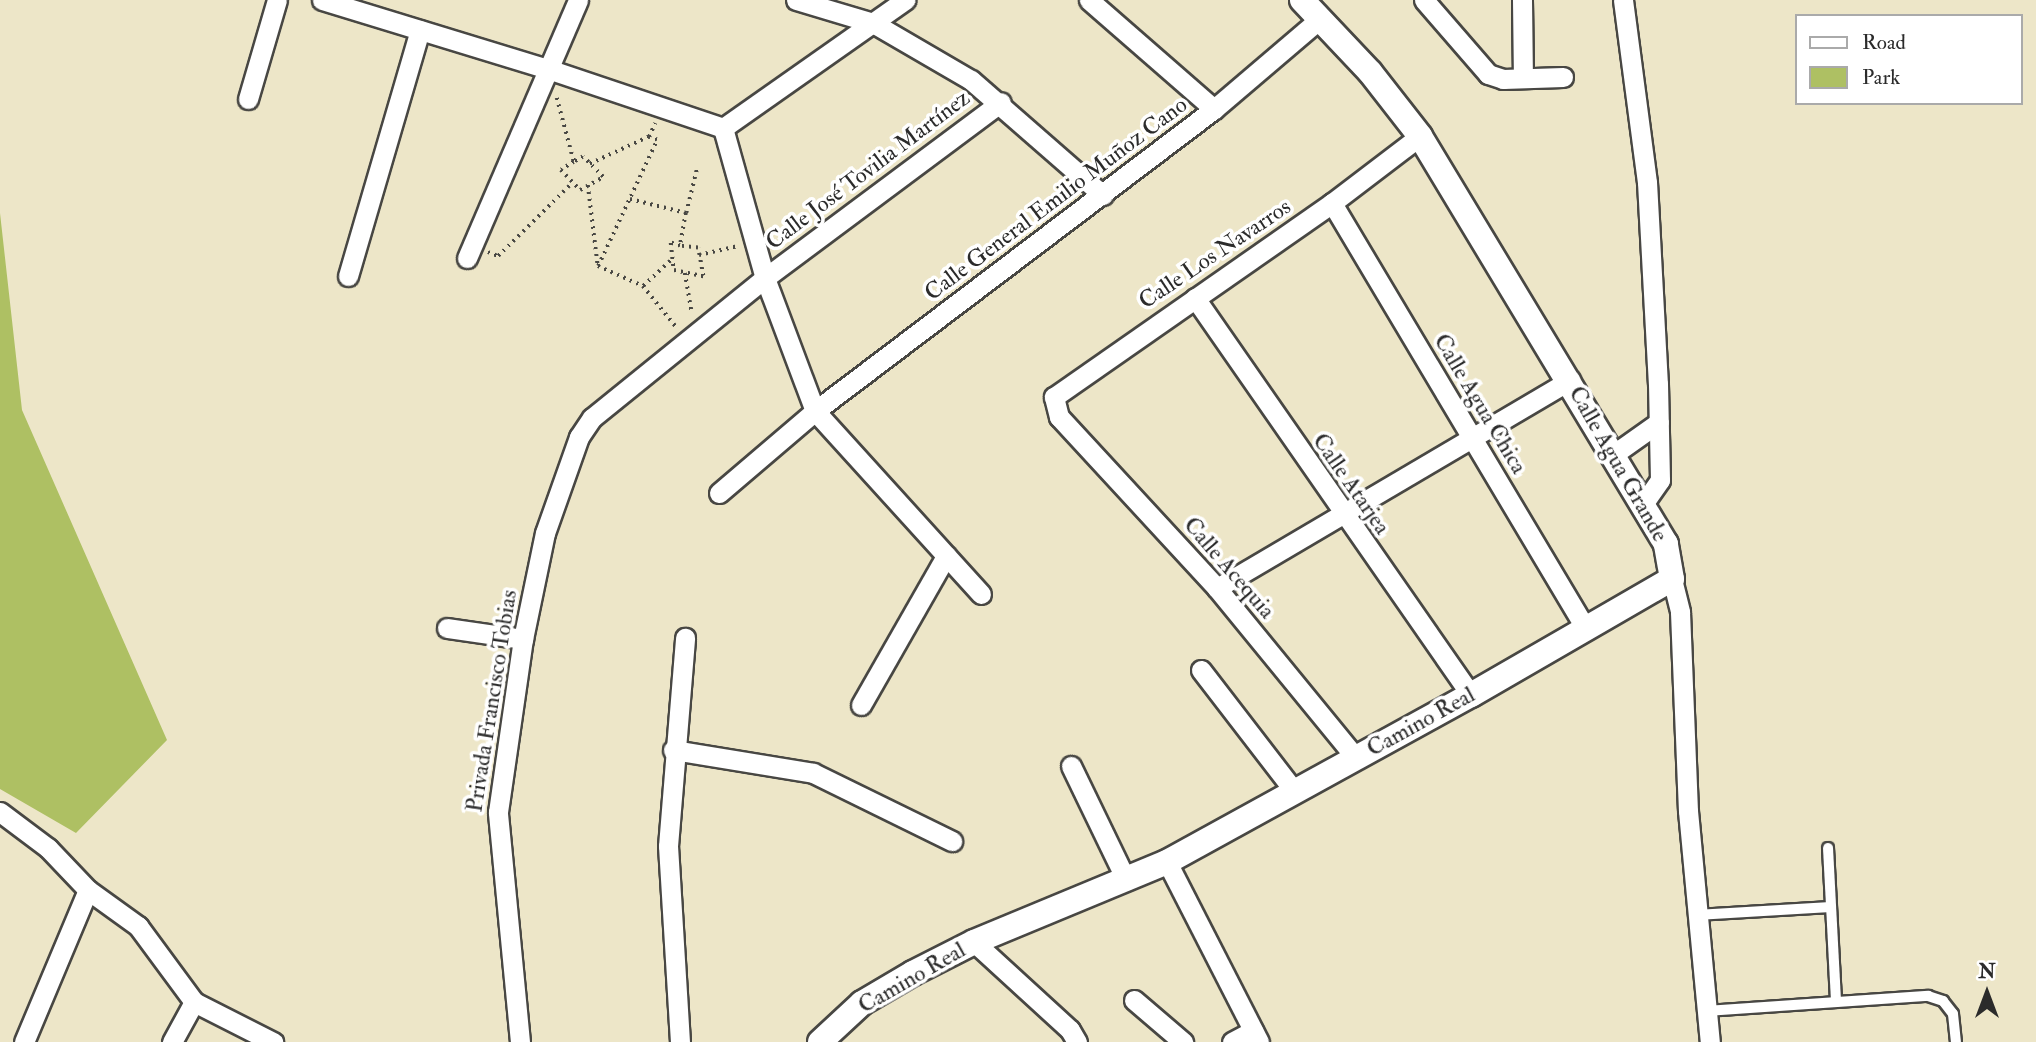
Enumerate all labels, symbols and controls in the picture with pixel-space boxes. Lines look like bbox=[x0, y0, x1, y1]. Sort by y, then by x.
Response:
legend bbox=[1794, 14, 2022, 105]
text: Road bbox=[1862, 29, 1906, 56]
text: Park bbox=[1862, 64, 1900, 91]
street label: Calle José Tovilia Martínez bbox=[761, 84, 975, 256]
street label: Calle General Emilio Muñoz Cano bbox=[919, 91, 1193, 307]
street label: Calle Los Navarros bbox=[1134, 193, 1296, 315]
street label: Calle Agua Chica bbox=[1427, 329, 1533, 479]
street label: Calle Agua Grande bbox=[1562, 381, 1674, 547]
street label: Calle Atarjea bbox=[1306, 428, 1396, 540]
street label: Calle Acequia bbox=[1177, 512, 1281, 624]
street label: Privada Francisco Tobias bbox=[461, 588, 523, 814]
street label: Camino Real bbox=[1362, 681, 1480, 763]
street label: Camino Real bbox=[854, 936, 970, 1020]
north arrow bbox=[1952, 958, 2022, 1028]
text: N bbox=[1978, 960, 1996, 984]

